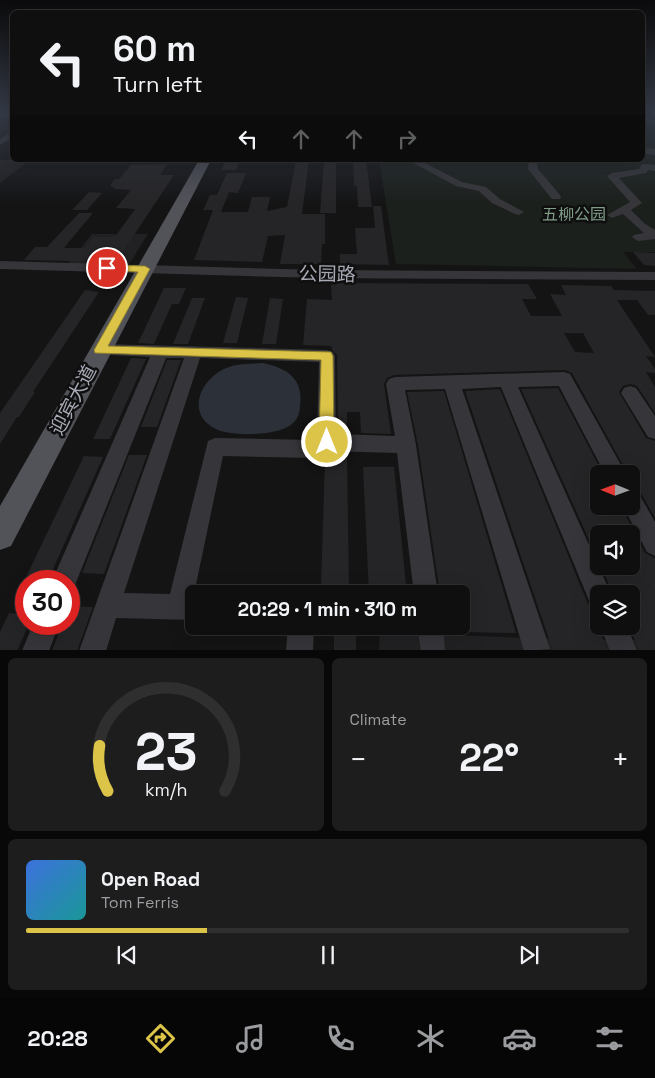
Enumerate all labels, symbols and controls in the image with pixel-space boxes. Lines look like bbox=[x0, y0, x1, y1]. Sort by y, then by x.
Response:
text: 60 m bbox=[113, 27, 196, 71]
icon: left bbox=[30, 30, 95, 95]
text: Turn left bbox=[113, 70, 203, 98]
icon: left bbox=[234, 125, 262, 153]
icon: ahead bbox=[287, 125, 315, 153]
icon: ahead bbox=[340, 125, 368, 153]
icon: right bbox=[393, 125, 421, 153]
park label: 五柳公园 bbox=[542, 204, 606, 225]
pin bbox=[86, 247, 128, 289]
icon: arrive bbox=[93, 254, 121, 282]
street label: 公园路 bbox=[298, 261, 356, 287]
street label: 迎宾大道 bbox=[44, 361, 102, 439]
position arrow bbox=[300, 415, 352, 467]
north arrow bbox=[590, 465, 640, 515]
map controls bbox=[590, 465, 640, 635]
button: sound bbox=[590, 525, 640, 575]
speed limit sign: 30 bbox=[15, 570, 80, 635]
button: layers bbox=[590, 585, 640, 635]
text: 20:29 · 1 min · 310 m bbox=[238, 597, 417, 622]
text: Climate bbox=[350, 709, 407, 730]
text: 23 bbox=[134, 719, 197, 785]
text: 22° bbox=[459, 734, 519, 782]
text: − bbox=[350, 741, 367, 777]
text: + bbox=[612, 741, 629, 777]
text: km/h bbox=[144, 778, 187, 801]
text: Open Road bbox=[101, 867, 200, 892]
text: Tom Ferris bbox=[101, 892, 179, 913]
icon: previous bbox=[113, 941, 141, 969]
icon: pause bbox=[314, 941, 342, 969]
icon: next bbox=[515, 941, 543, 969]
icon: directions bbox=[143, 1021, 178, 1056]
icon: music bbox=[233, 1021, 268, 1056]
icon: phone bbox=[323, 1021, 358, 1056]
icon: climate bbox=[413, 1021, 448, 1056]
icon: car bbox=[502, 1021, 537, 1056]
icon: filters bbox=[592, 1021, 627, 1056]
text: 20:28 bbox=[27, 1024, 88, 1052]

